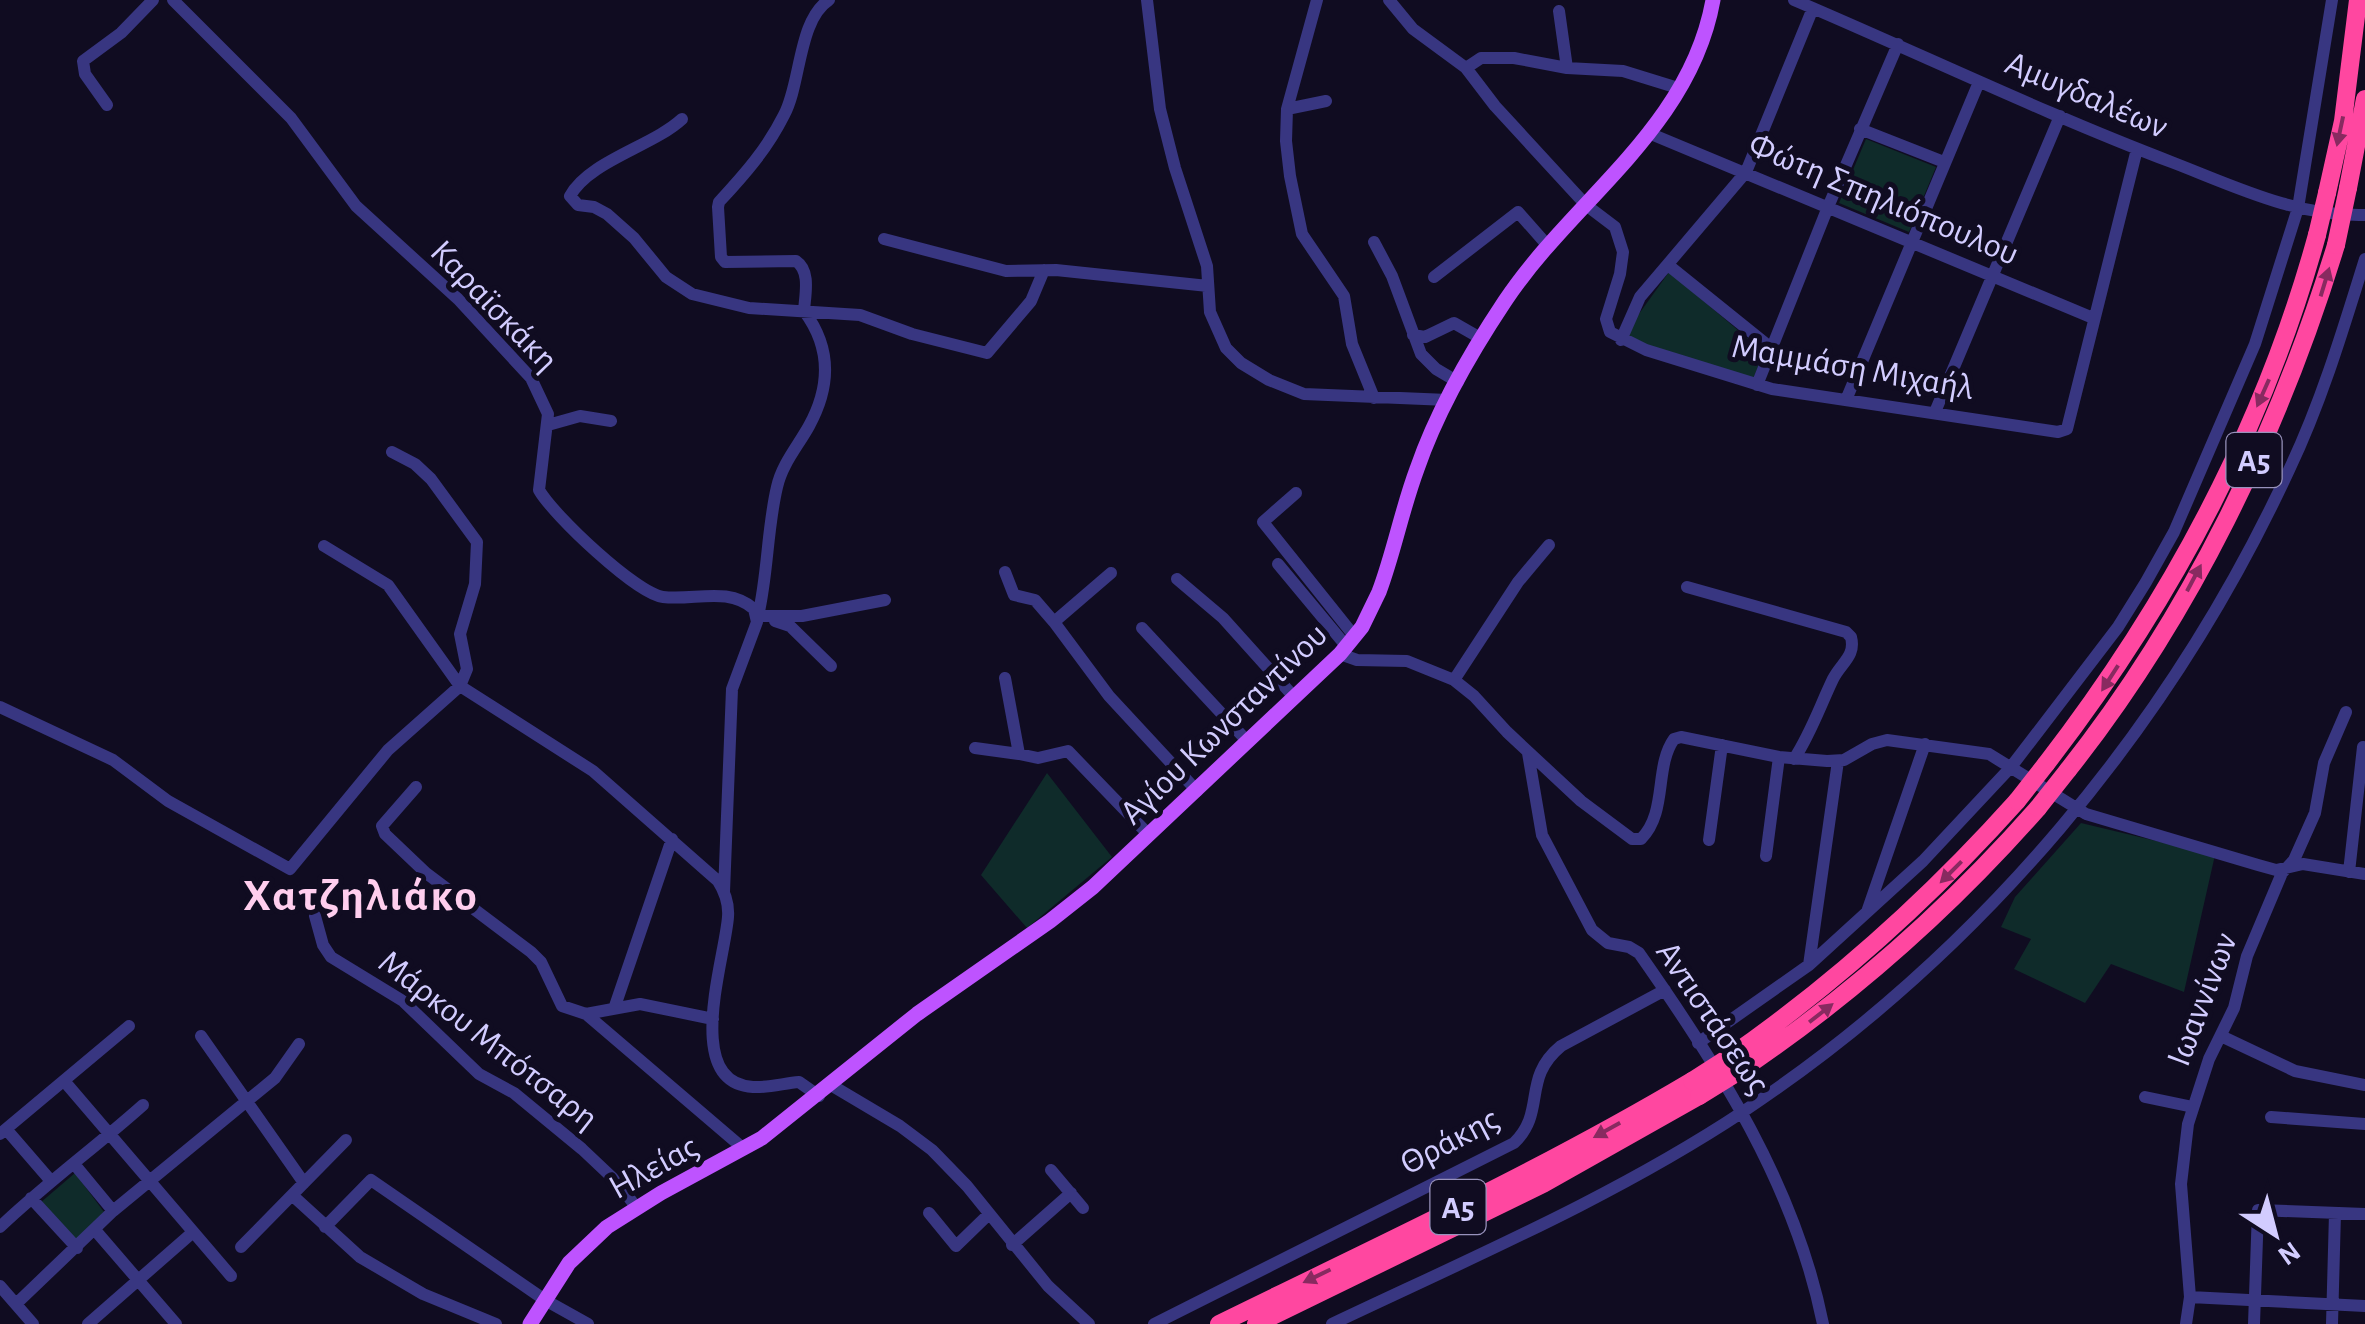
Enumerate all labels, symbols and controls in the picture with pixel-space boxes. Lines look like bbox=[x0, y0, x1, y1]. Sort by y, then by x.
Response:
street label: Αμυγδαλέων bbox=[2000, 46, 2173, 145]
one-way arrow bbox=[2332, 116, 2348, 147]
street label: Φώτη Σπηλιόπουλου bbox=[1743, 127, 2024, 272]
street label: Καραϊσκάκη bbox=[423, 234, 564, 378]
one-way arrow bbox=[2318, 266, 2333, 296]
street label: Μαμμάση Μιχαήλ bbox=[1729, 329, 1977, 406]
one-way arrow bbox=[2254, 379, 2271, 408]
road number: Α5 bbox=[2226, 433, 2282, 487]
one-way arrow bbox=[2185, 564, 2202, 593]
street label: Αγίου Κωνσταντίνου bbox=[1114, 617, 1334, 831]
one-way arrow bbox=[2101, 664, 2119, 691]
one-way arrow bbox=[1939, 860, 1963, 884]
district label: Χατζηλιάκο bbox=[243, 874, 479, 919]
street label: Ιωαννίνων bbox=[2161, 928, 2244, 1071]
street label: Αντιστάσεως bbox=[1649, 935, 1776, 1100]
street label: Μάρκου Μπότσαρη bbox=[372, 944, 604, 1136]
one-way arrow bbox=[1807, 1003, 1833, 1024]
street label: Θράκης bbox=[1395, 1101, 1504, 1182]
one-way arrow bbox=[1593, 1121, 1622, 1138]
street label: Ηλείας bbox=[604, 1129, 704, 1206]
road number: Α5 bbox=[1430, 1180, 1486, 1234]
north arrow bbox=[2225, 1184, 2325, 1284]
text: N bbox=[2272, 1236, 2305, 1270]
one-way arrow bbox=[1302, 1267, 1331, 1284]

